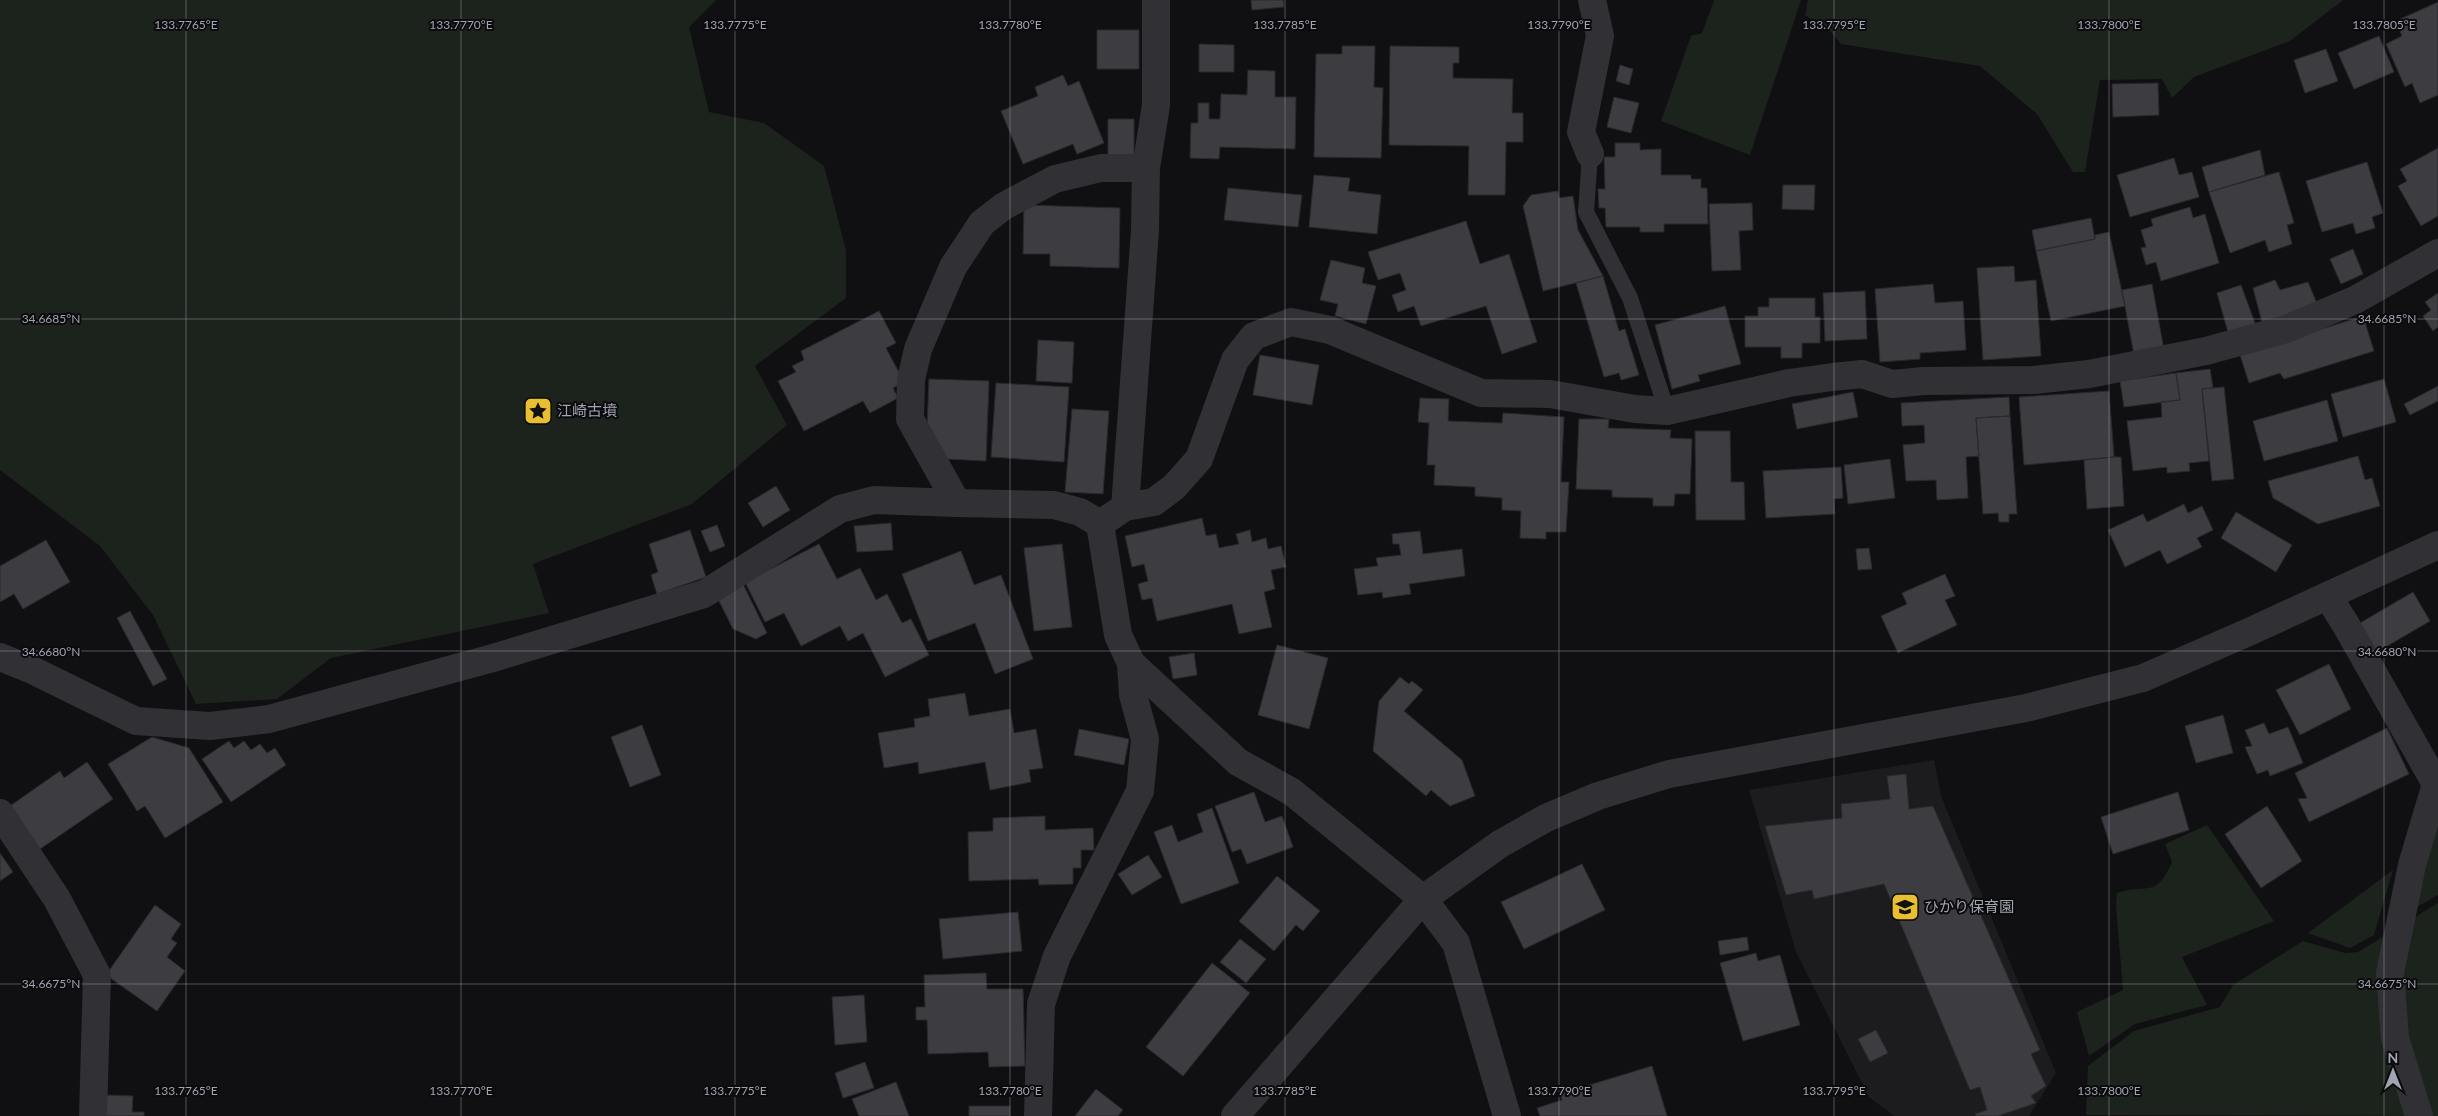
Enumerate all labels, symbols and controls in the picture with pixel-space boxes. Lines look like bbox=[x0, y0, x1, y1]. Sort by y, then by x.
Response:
text: 133.7765°E bbox=[154, 17, 218, 32]
text: 133.7770°E bbox=[429, 17, 493, 32]
text: 133.7775°E bbox=[703, 17, 767, 32]
text: 133.7780°E bbox=[978, 17, 1042, 32]
text: 133.7785°E bbox=[1253, 17, 1317, 32]
text: 133.7790°E bbox=[1527, 17, 1591, 32]
text: 133.7795°E bbox=[1802, 17, 1866, 32]
text: 133.7800°E bbox=[2077, 17, 2141, 32]
text: 133.7805°E bbox=[2352, 17, 2416, 32]
text: 34.6685°N bbox=[22, 311, 80, 326]
text: 34.6685°N bbox=[2358, 311, 2416, 326]
place icon: 江崎古墳 bbox=[523, 396, 553, 426]
place label: 江崎古墳 bbox=[557, 401, 617, 419]
text: 34.6680°N bbox=[22, 644, 80, 659]
text: 34.6680°N bbox=[2358, 644, 2416, 659]
school or university icon: ひかり保育園 bbox=[1890, 892, 1920, 922]
place label: ひかり保育園 bbox=[1924, 897, 2014, 915]
text: 34.6675°N bbox=[22, 976, 80, 991]
text: 34.6675°N bbox=[2358, 976, 2416, 991]
north arrow bbox=[2368, 1046, 2418, 1096]
text: N bbox=[2388, 1049, 2398, 1066]
text: 133.7765°E bbox=[154, 1083, 218, 1098]
text: 133.7770°E bbox=[429, 1083, 493, 1098]
text: 133.7775°E bbox=[703, 1083, 767, 1098]
text: 133.7780°E bbox=[978, 1083, 1042, 1098]
text: 133.7785°E bbox=[1253, 1083, 1317, 1098]
text: 133.7790°E bbox=[1527, 1083, 1591, 1098]
text: 133.7795°E bbox=[1802, 1083, 1866, 1098]
text: 133.7800°E bbox=[2077, 1083, 2141, 1098]

